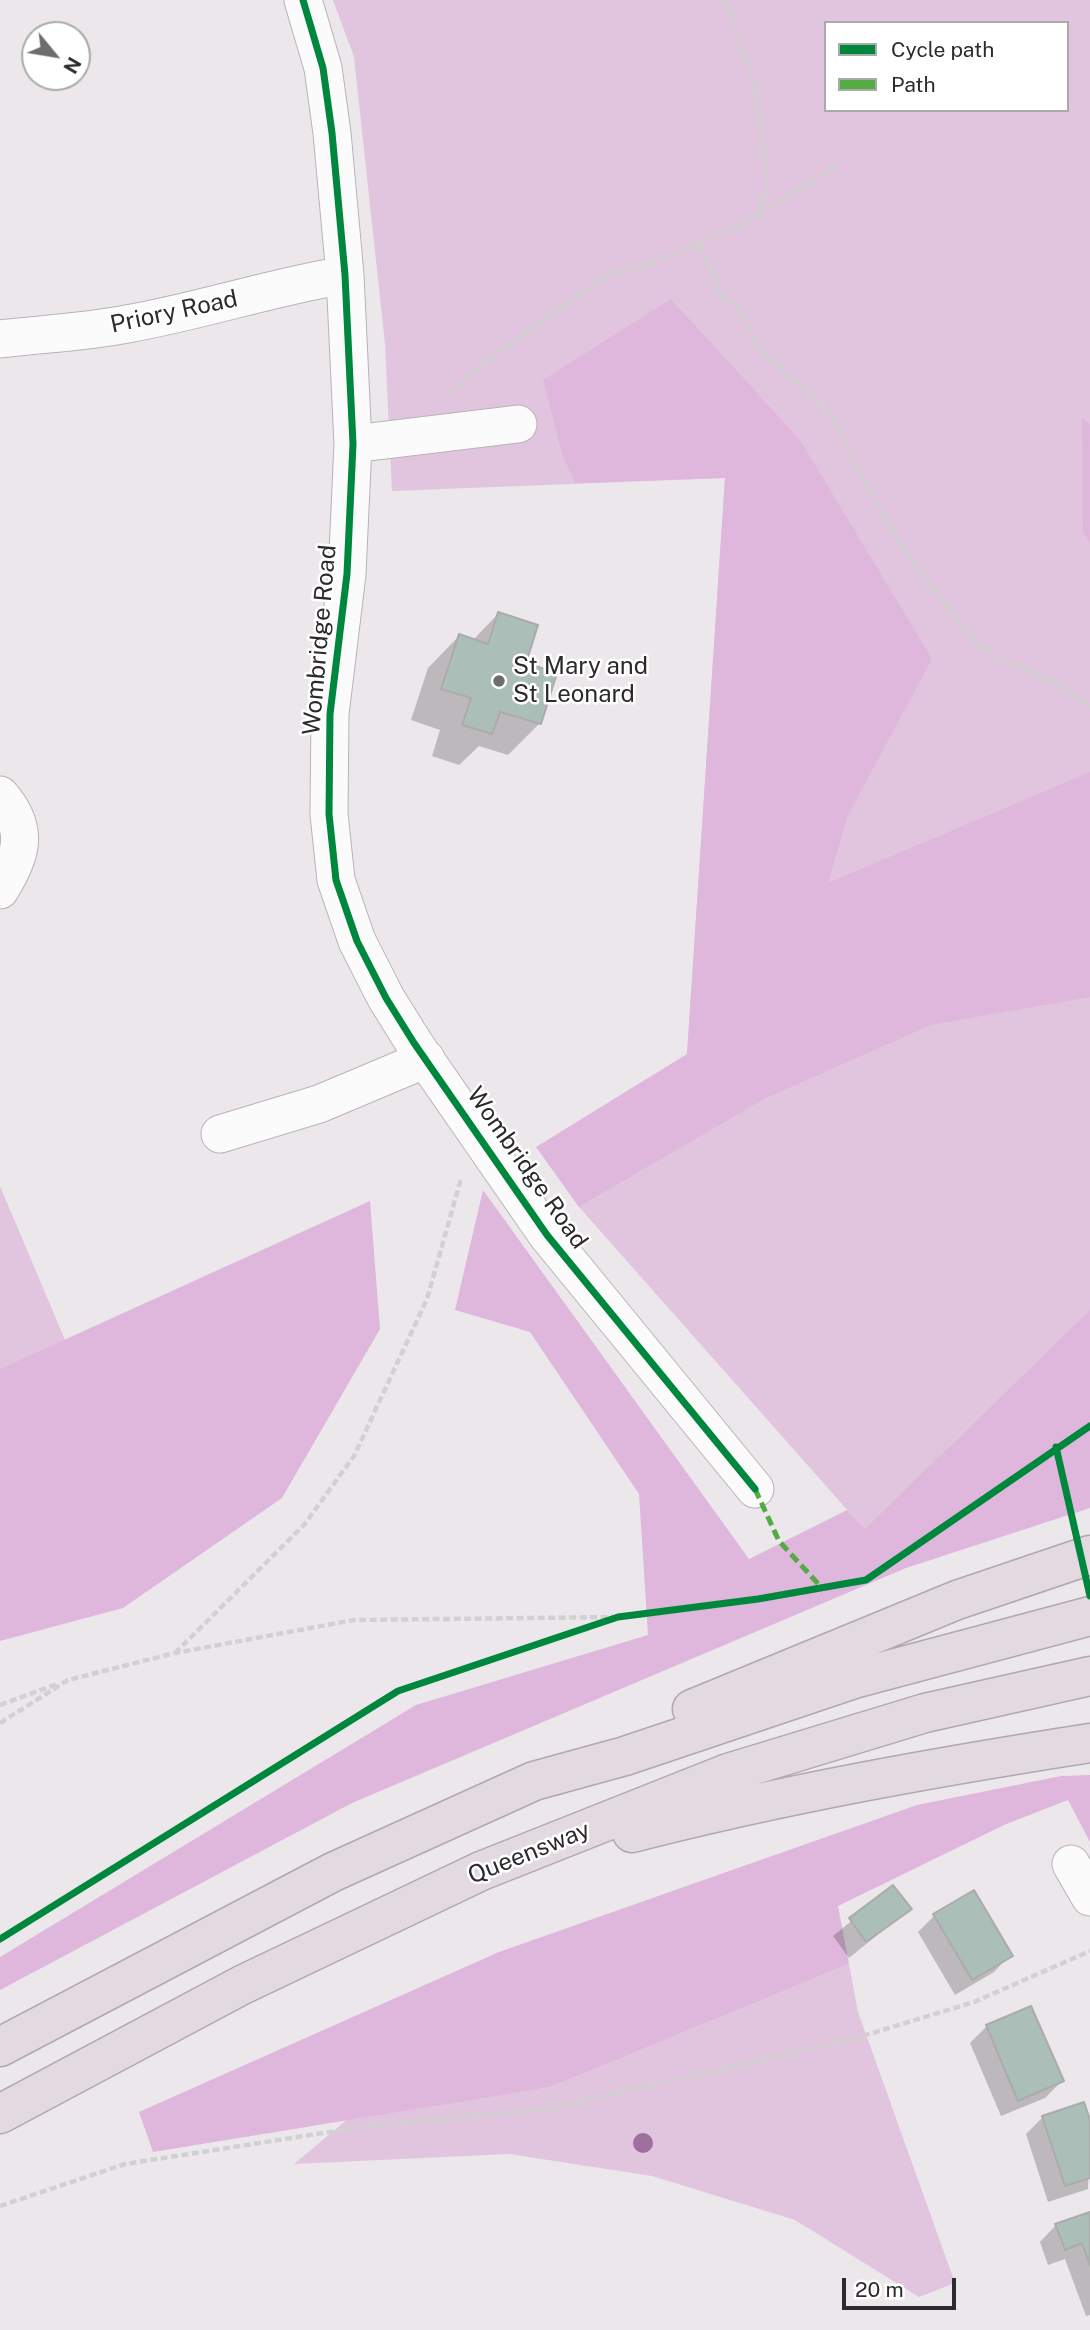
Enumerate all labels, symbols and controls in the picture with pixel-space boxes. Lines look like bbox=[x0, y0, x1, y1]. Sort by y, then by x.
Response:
north arrow bbox=[21, 21, 91, 91]
legend bbox=[824, 21, 1069, 112]
text: Cycle path bbox=[891, 37, 994, 62]
text: N bbox=[59, 54, 86, 77]
text: Path bbox=[891, 72, 936, 97]
street label: Priory Road bbox=[108, 284, 240, 340]
street label: Wombridge Road bbox=[297, 544, 343, 736]
place label: St Mary and St Leonard bbox=[513, 653, 648, 709]
marker: St Mary and St Leonard bbox=[491, 673, 507, 689]
street label: Wombridge Road bbox=[460, 1082, 594, 1254]
street label: Queensway bbox=[464, 1815, 594, 1891]
scale bar bbox=[845, 2264, 959, 2308]
text: 20 m bbox=[855, 2277, 904, 2302]

